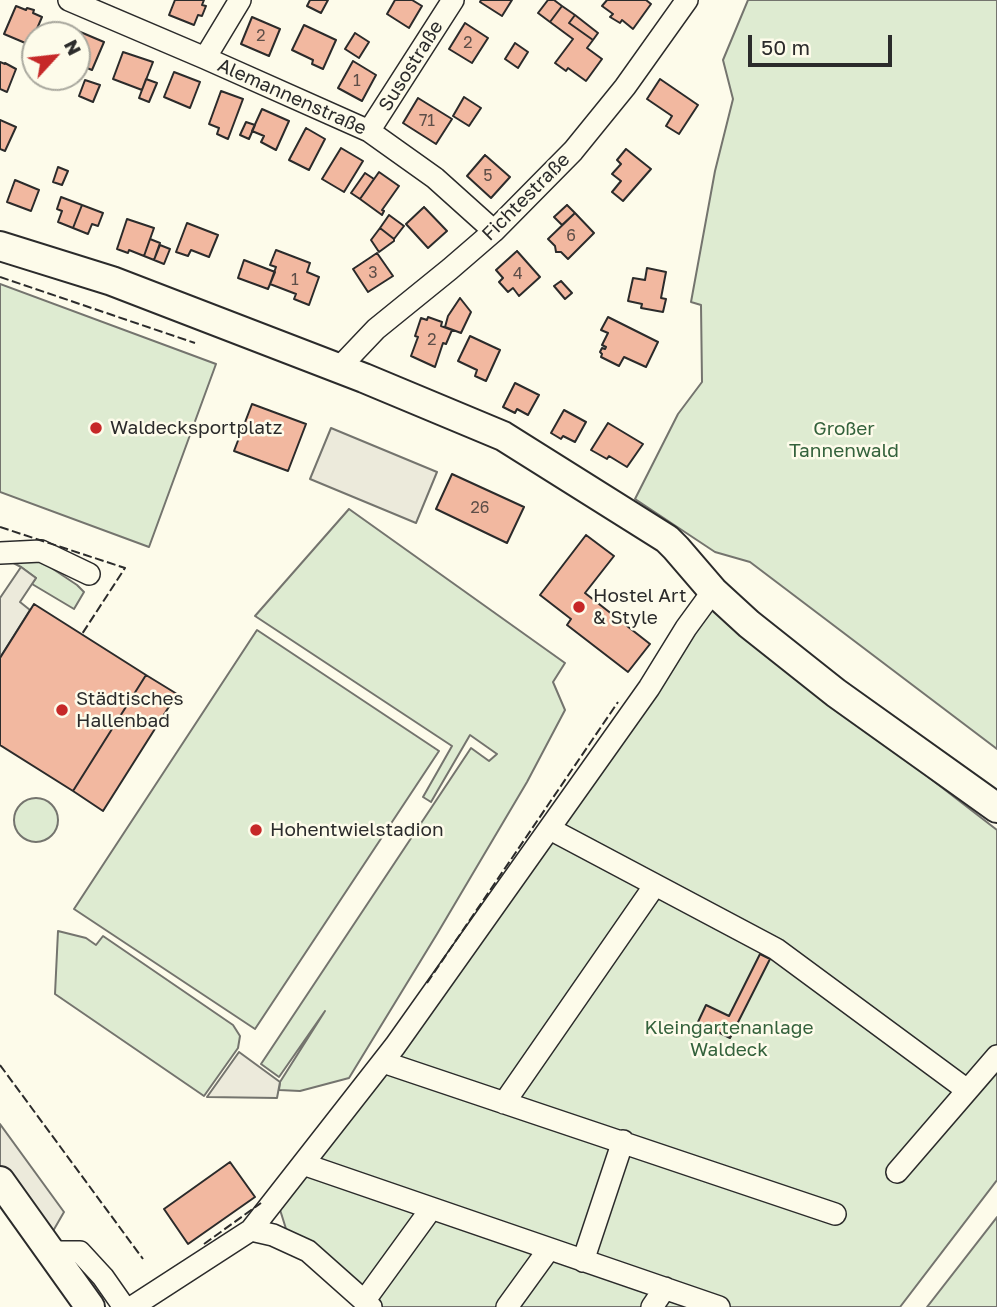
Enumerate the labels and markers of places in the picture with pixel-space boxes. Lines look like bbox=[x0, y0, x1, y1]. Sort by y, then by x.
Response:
place label: Waldecksportplatz bbox=[110, 417, 282, 439]
marker: Waldecksportplatz bbox=[88, 420, 104, 436]
place label: Hostel Art & Style bbox=[593, 585, 686, 629]
marker: Hostel Art & Style bbox=[571, 599, 587, 615]
place label: Städtisches Hallenbad bbox=[76, 688, 184, 732]
marker: Städtisches Hallenbad bbox=[54, 702, 70, 718]
place label: Hohentwielstadion bbox=[270, 819, 444, 841]
marker: Hohentwielstadion bbox=[248, 822, 264, 838]

